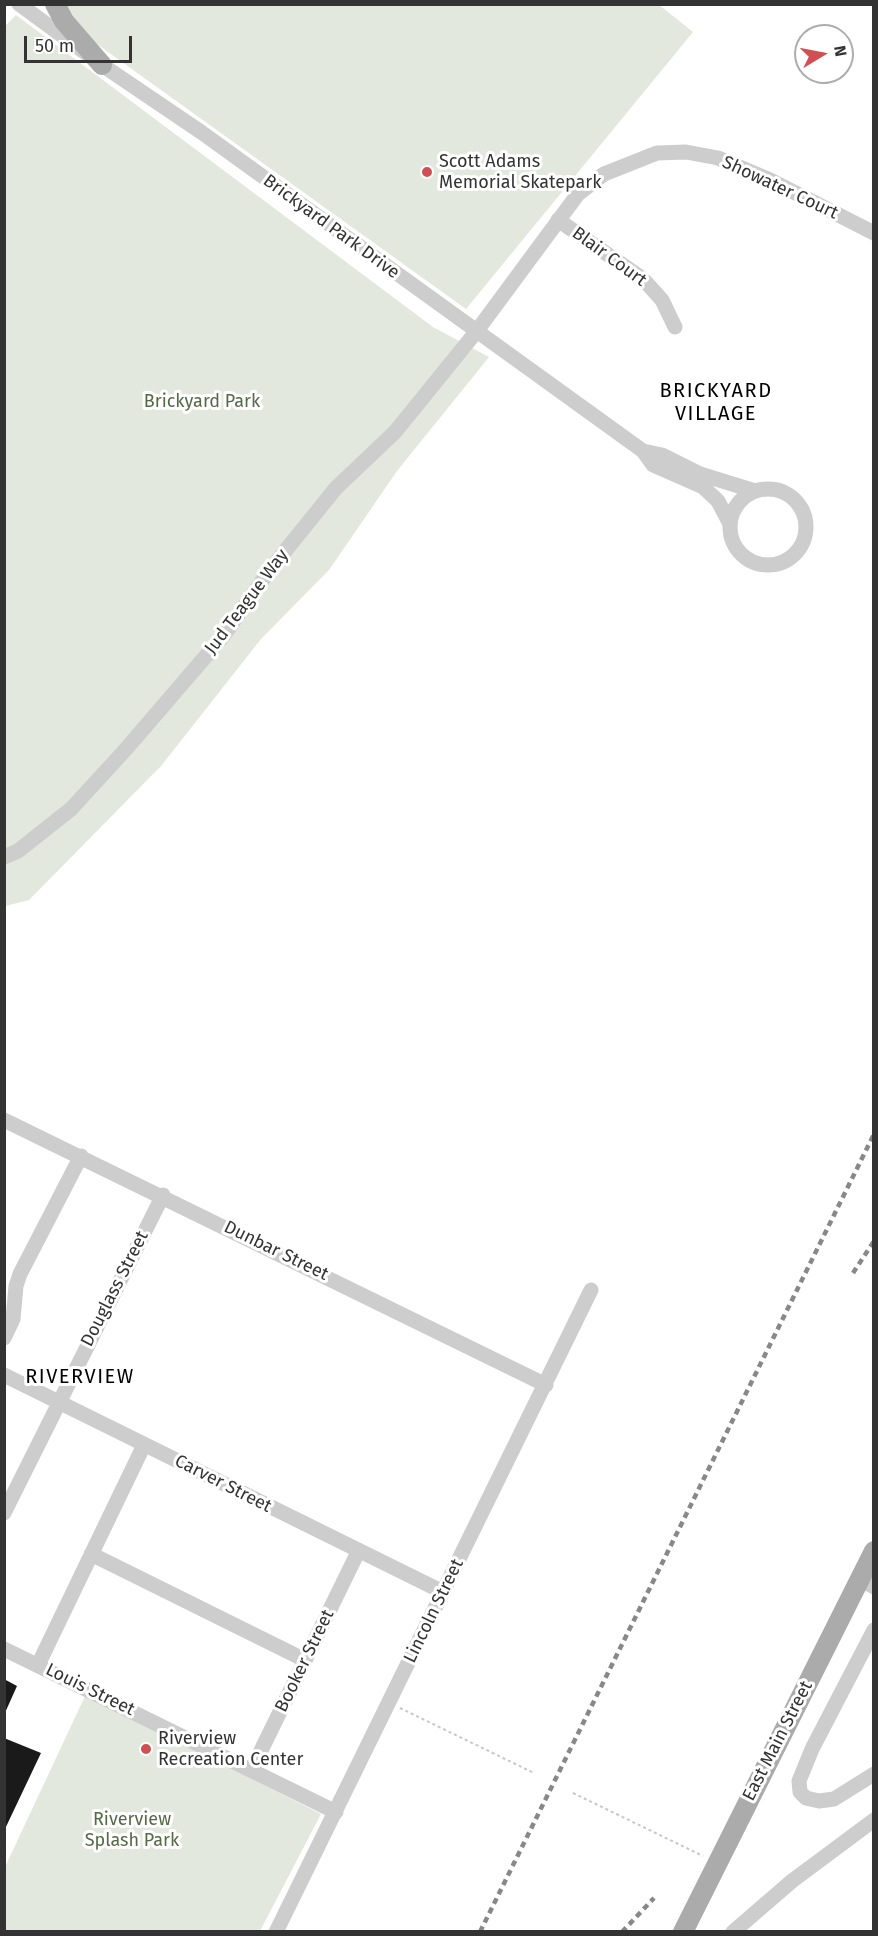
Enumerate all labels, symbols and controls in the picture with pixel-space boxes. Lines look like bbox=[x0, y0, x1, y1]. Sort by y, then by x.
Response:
scale bar bbox=[27, 24, 135, 62]
north arrow bbox=[794, 24, 854, 84]
text: 50 m bbox=[35, 35, 74, 57]
text: N bbox=[830, 44, 851, 58]
place label: Scott Adams Memorial Skatepark bbox=[439, 151, 601, 194]
street label: Showater Court bbox=[719, 152, 841, 224]
marker: Scott Adams Memorial Skatepark bbox=[420, 165, 434, 179]
street label: Brickyard Park Drive bbox=[259, 170, 403, 284]
street label: Blair Court bbox=[568, 223, 650, 291]
district label: BRICKYARD VILLAGE bbox=[659, 379, 773, 426]
park label: Brickyard Park bbox=[144, 391, 260, 413]
street label: Jud Teague Way bbox=[200, 545, 294, 659]
street label: Dunbar Street bbox=[220, 1216, 332, 1286]
street label: Douglass Street bbox=[77, 1228, 153, 1350]
district label: RIVERVIEW bbox=[25, 1365, 135, 1389]
street label: Carver Street bbox=[171, 1450, 275, 1518]
street label: Lincoln Street bbox=[400, 1556, 468, 1666]
street label: Booker Street bbox=[271, 1606, 339, 1716]
street label: Louis Street bbox=[42, 1659, 138, 1721]
street label: East Main Street bbox=[738, 1677, 818, 1805]
place label: Riverview Recreation Center bbox=[158, 1728, 303, 1770]
marker: Riverview Recreation Center bbox=[139, 1742, 153, 1756]
park label: Riverview Splash Park bbox=[85, 1809, 179, 1852]

